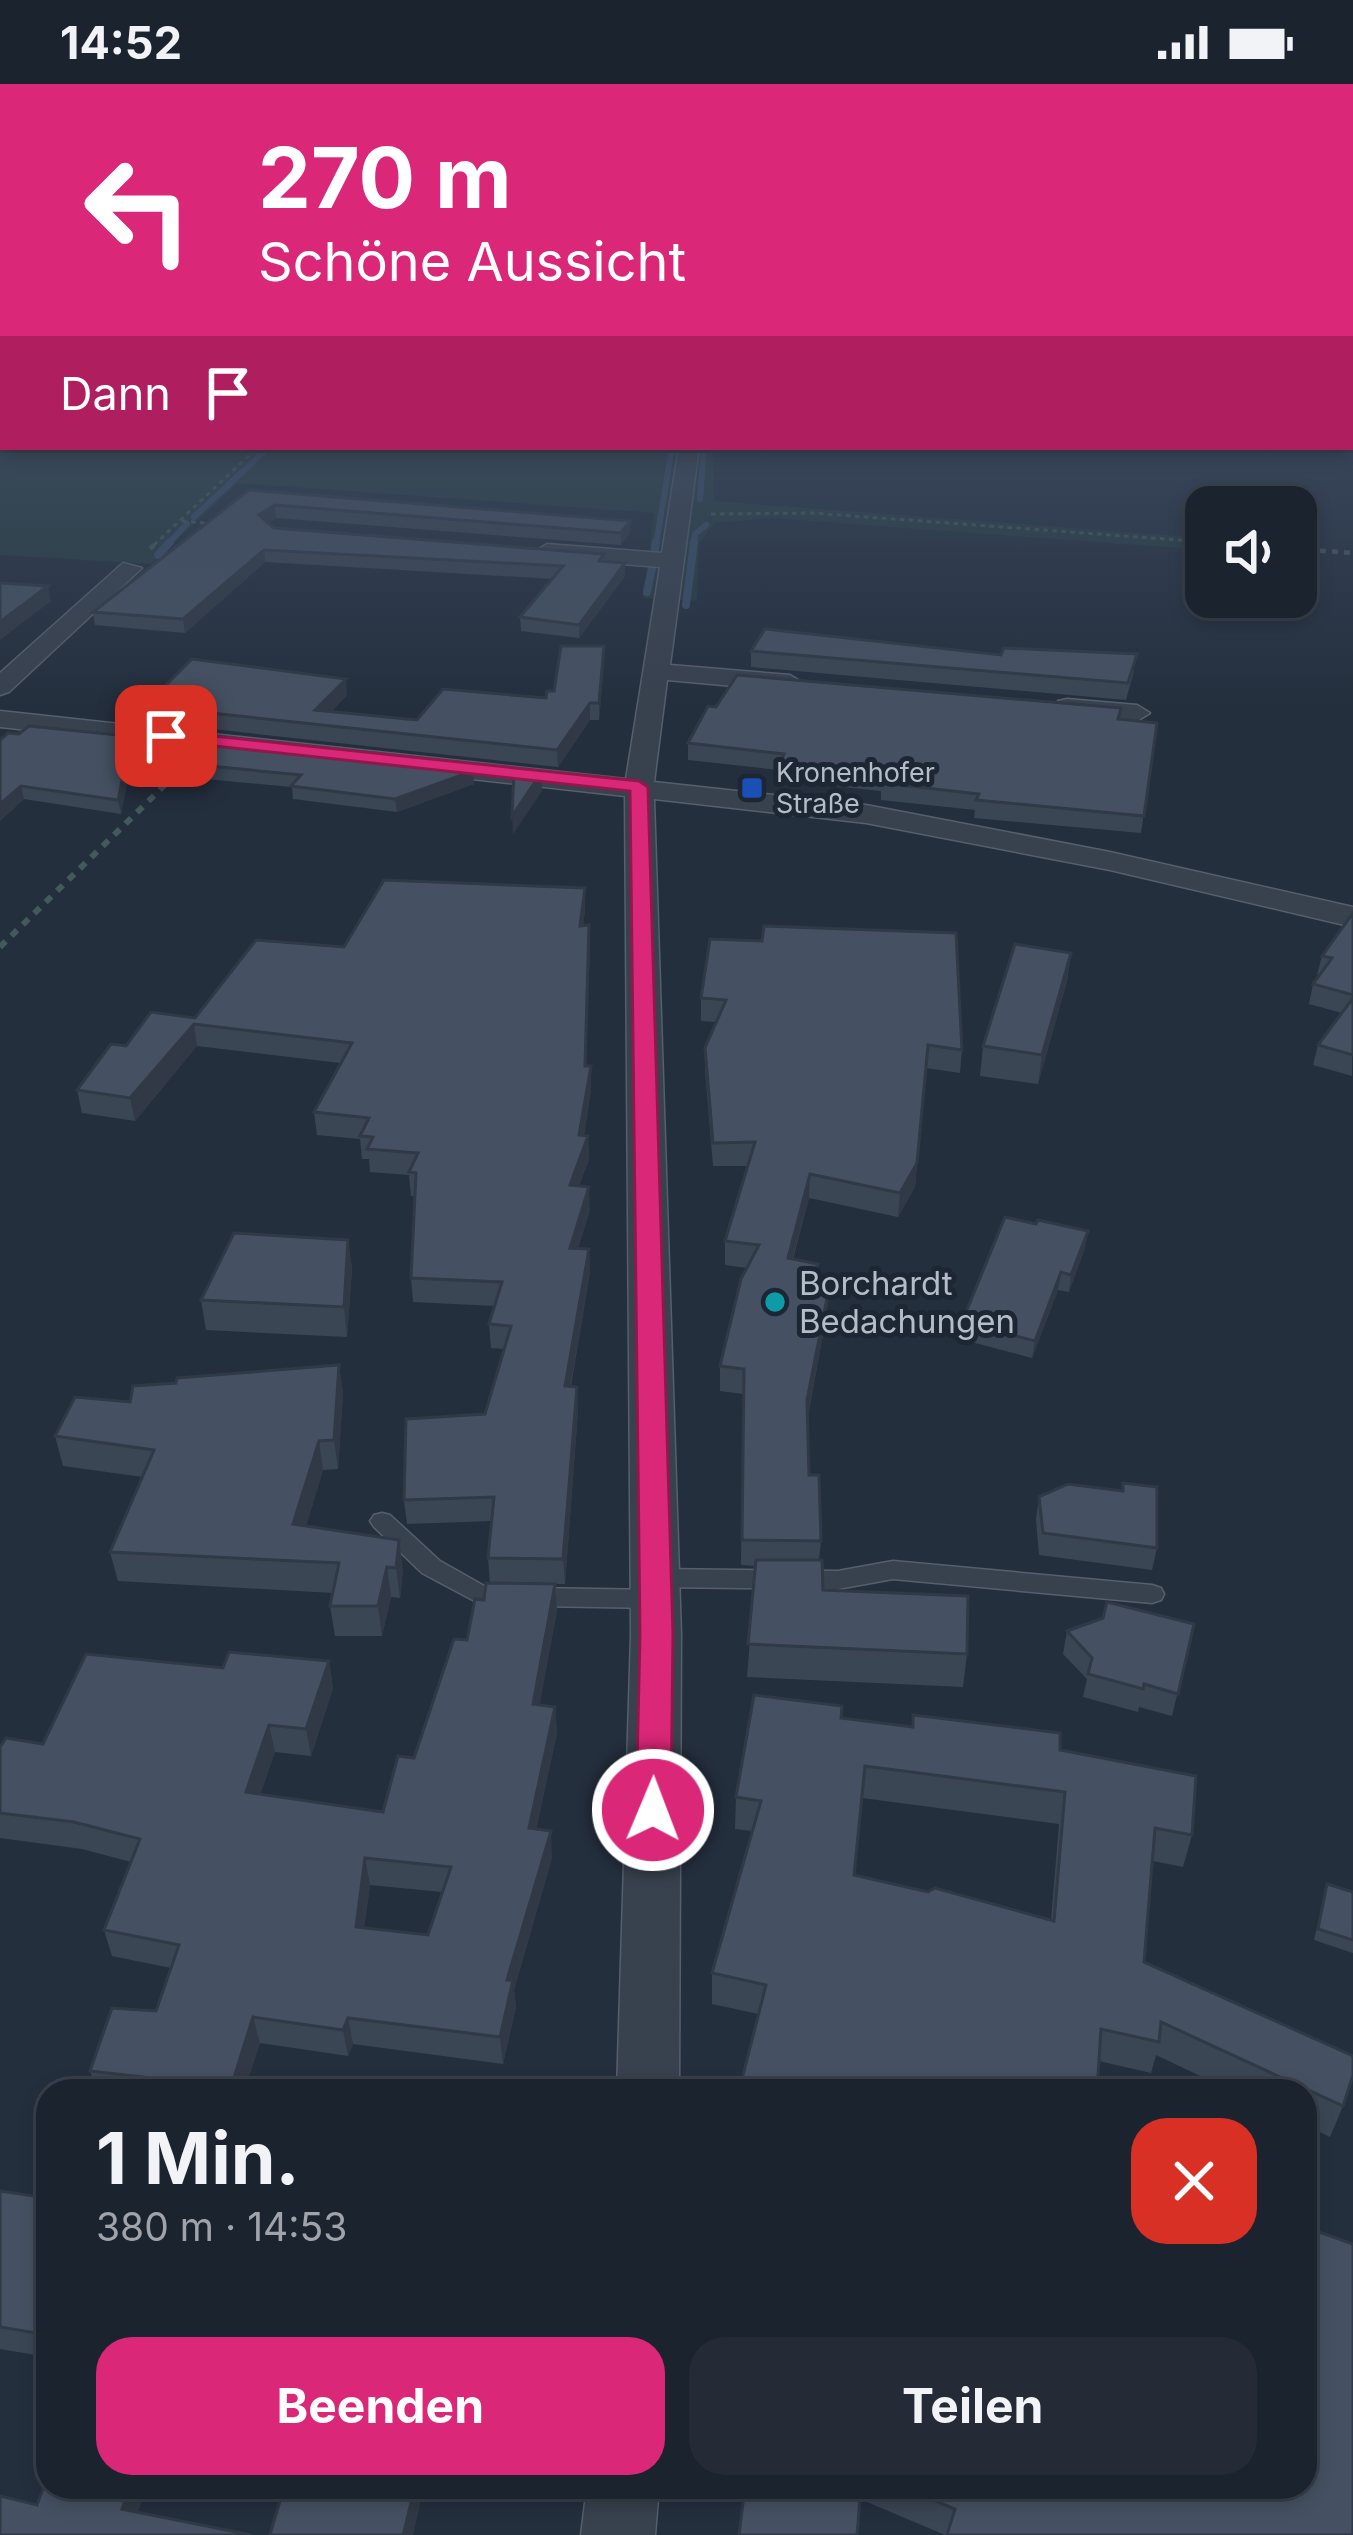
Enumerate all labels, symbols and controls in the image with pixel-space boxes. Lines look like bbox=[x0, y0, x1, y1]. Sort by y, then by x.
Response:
text: 14:52 bbox=[60, 15, 182, 70]
text: 270 m bbox=[258, 127, 512, 228]
icon: left bbox=[60, 132, 216, 288]
text: Schöne Aussicht bbox=[258, 229, 686, 294]
icon: arrive bbox=[195, 360, 261, 426]
text: Dann bbox=[60, 366, 171, 421]
map controls bbox=[1185, 486, 1317, 618]
button: sound bbox=[1185, 486, 1317, 618]
pin bbox=[115, 685, 217, 787]
icon: arrive bbox=[133, 703, 199, 769]
place label: Kronenhofer Straße bbox=[776, 756, 935, 820]
marker: Kronenhofer Straße bbox=[739, 775, 765, 801]
place label: Borchardt Bedachungen bbox=[799, 1263, 1015, 1341]
marker: Borchardt Bedachungen bbox=[762, 1289, 788, 1315]
position arrow bbox=[590, 1747, 716, 1873]
text: 1 Min. bbox=[96, 2114, 300, 2201]
button: close bbox=[1131, 2118, 1257, 2244]
text: 380 m · 14:53 bbox=[96, 2203, 347, 2250]
button: Beenden bbox=[96, 2337, 665, 2475]
button: Teilen bbox=[689, 2337, 1257, 2475]

